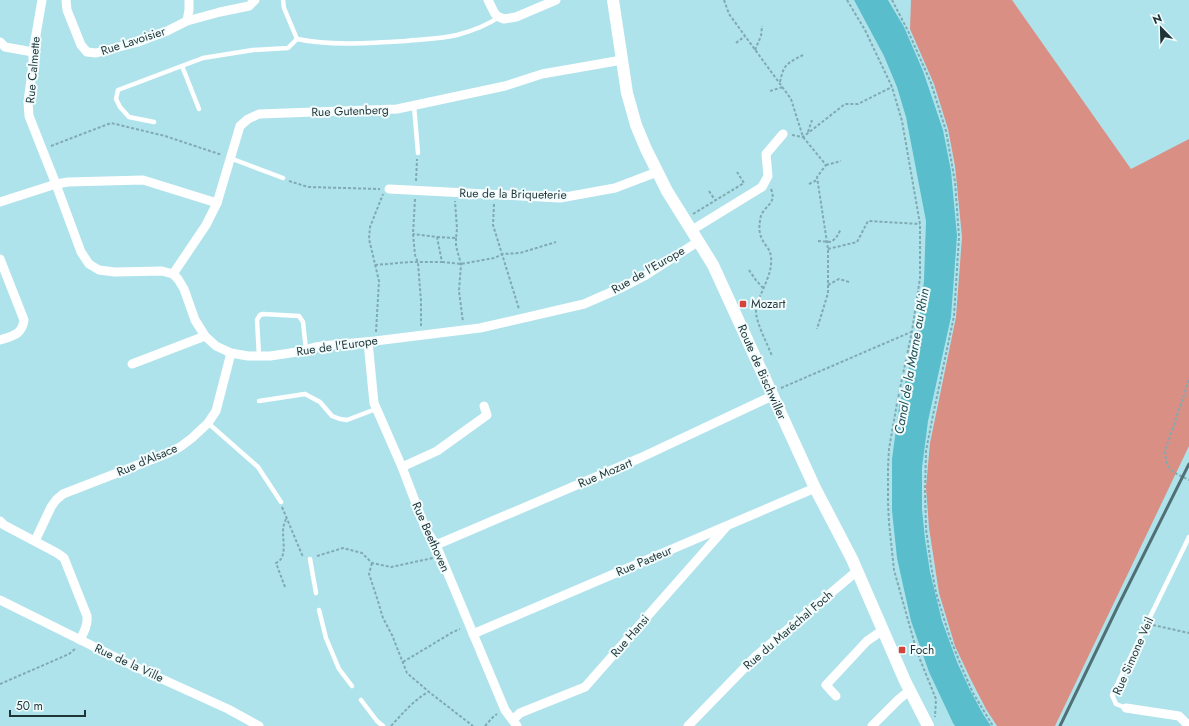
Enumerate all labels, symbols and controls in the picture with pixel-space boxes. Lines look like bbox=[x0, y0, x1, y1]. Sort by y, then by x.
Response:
north arrow bbox=[1141, 8, 1181, 48]
text: N bbox=[1150, 10, 1164, 28]
street label: Rue Lavoisier bbox=[98, 22, 168, 60]
street label: Rue Calmette bbox=[21, 36, 45, 104]
street label: Rue Gutenberg bbox=[311, 101, 389, 121]
street label: Rue de la Briqueterie bbox=[459, 184, 567, 204]
street label: Rue de l'Europe bbox=[608, 242, 688, 298]
water label: Canal de la Marne au Rhin bbox=[889, 286, 934, 436]
place label: Mozart bbox=[751, 295, 786, 313]
marker: Mozart bbox=[738, 299, 748, 309]
street label: Route de Bischwiller bbox=[733, 321, 791, 423]
street label: Rue de l'Europe bbox=[295, 331, 379, 361]
street label: Rue d'Alsace bbox=[114, 439, 180, 481]
street label: Rue Mozart bbox=[575, 453, 635, 492]
street label: Rue Beethoven bbox=[408, 499, 454, 575]
street label: Rue Pasteur bbox=[613, 541, 676, 581]
street label: Rue du Maréchal Foch bbox=[739, 586, 837, 674]
street label: Rue Hansi bbox=[606, 611, 654, 661]
street label: Rue Simone Veil bbox=[1108, 614, 1158, 698]
street label: Rue de la Ville bbox=[92, 639, 166, 687]
place label: Foch bbox=[910, 641, 934, 659]
marker: Foch bbox=[897, 645, 907, 655]
scale bar bbox=[10, 692, 85, 718]
text: 50 m bbox=[16, 697, 43, 715]

